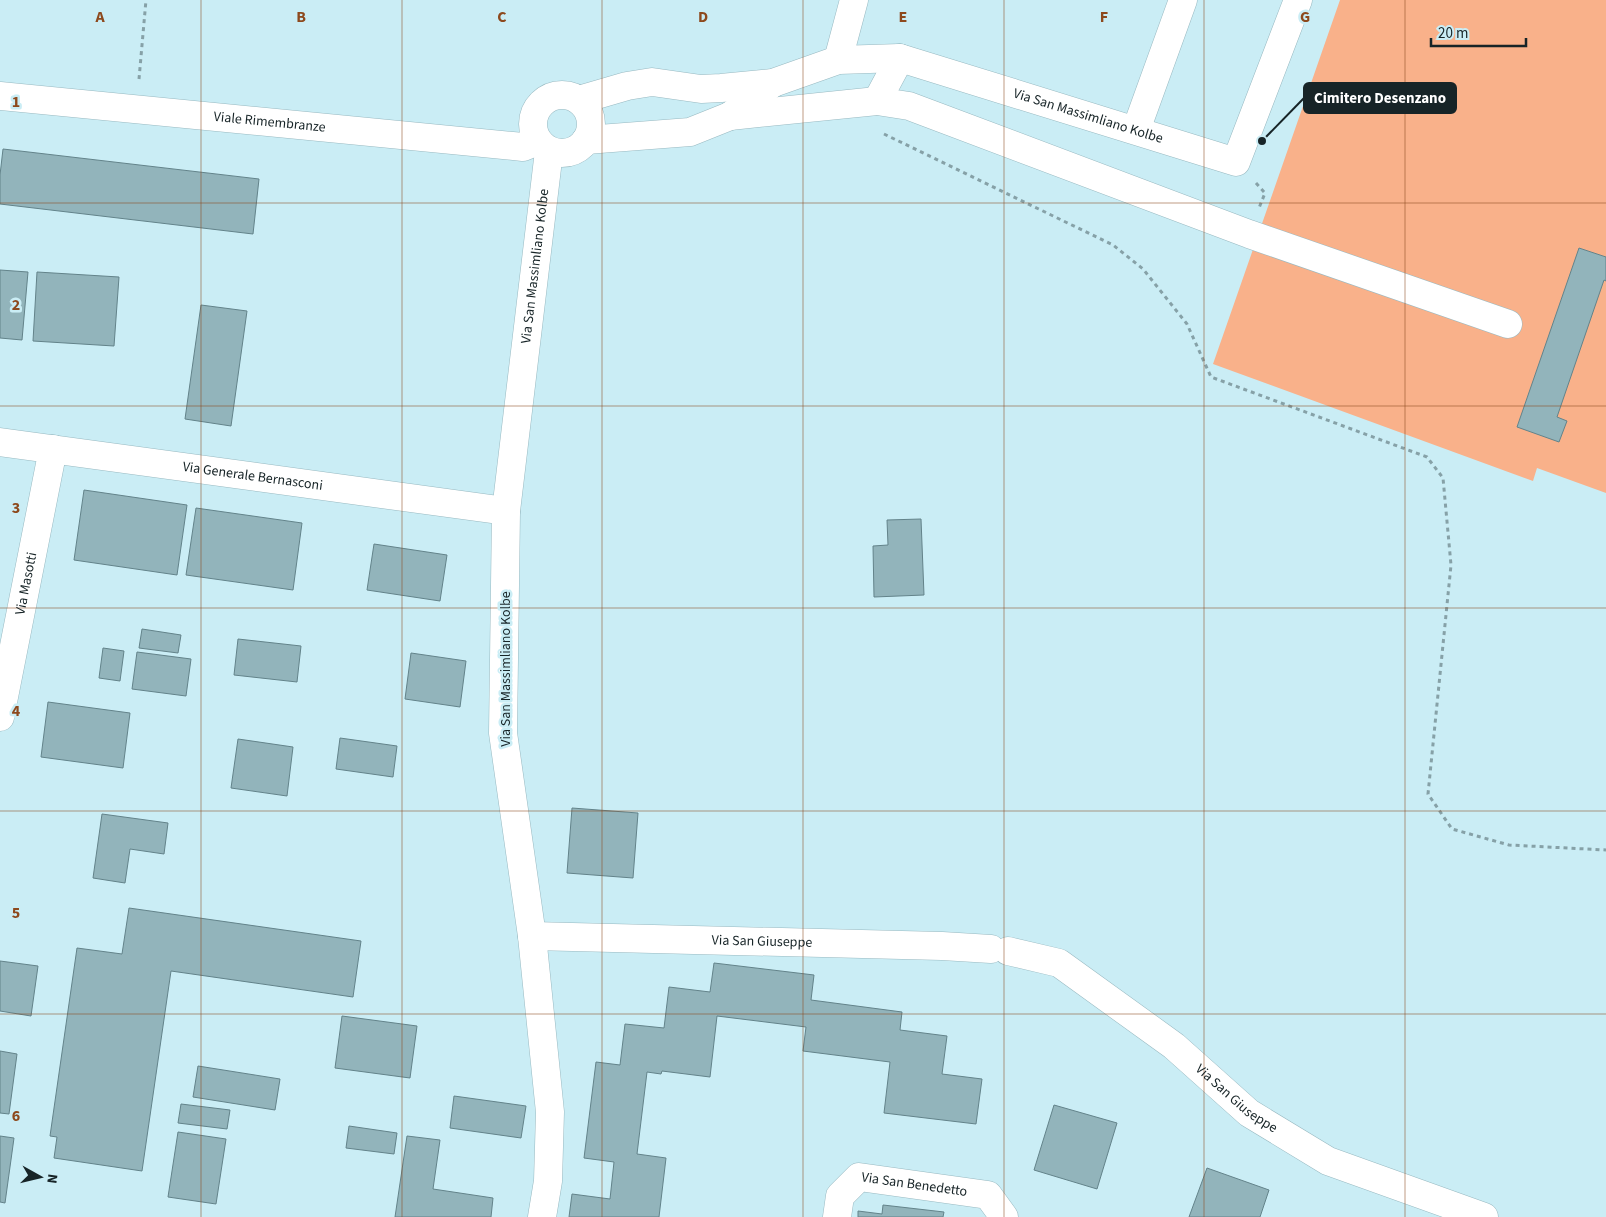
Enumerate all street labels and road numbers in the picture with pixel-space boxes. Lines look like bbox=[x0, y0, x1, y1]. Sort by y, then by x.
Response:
street label: Via San Massimliano Kolbe bbox=[1011, 84, 1166, 149]
street label: Viale Rimembranze bbox=[213, 107, 327, 138]
street label: Via San Massimliano Kolbe bbox=[516, 188, 554, 345]
street label: Via Generale Bernasconi bbox=[181, 457, 324, 496]
street label: Via Masotti bbox=[10, 550, 42, 617]
street label: Via San Massimliano Kolbe bbox=[496, 591, 516, 747]
street label: Via San Giuseppe bbox=[711, 930, 813, 953]
street label: Via San Giuseppe bbox=[1191, 1060, 1281, 1138]
street label: Via San Benedetto bbox=[860, 1167, 969, 1202]

